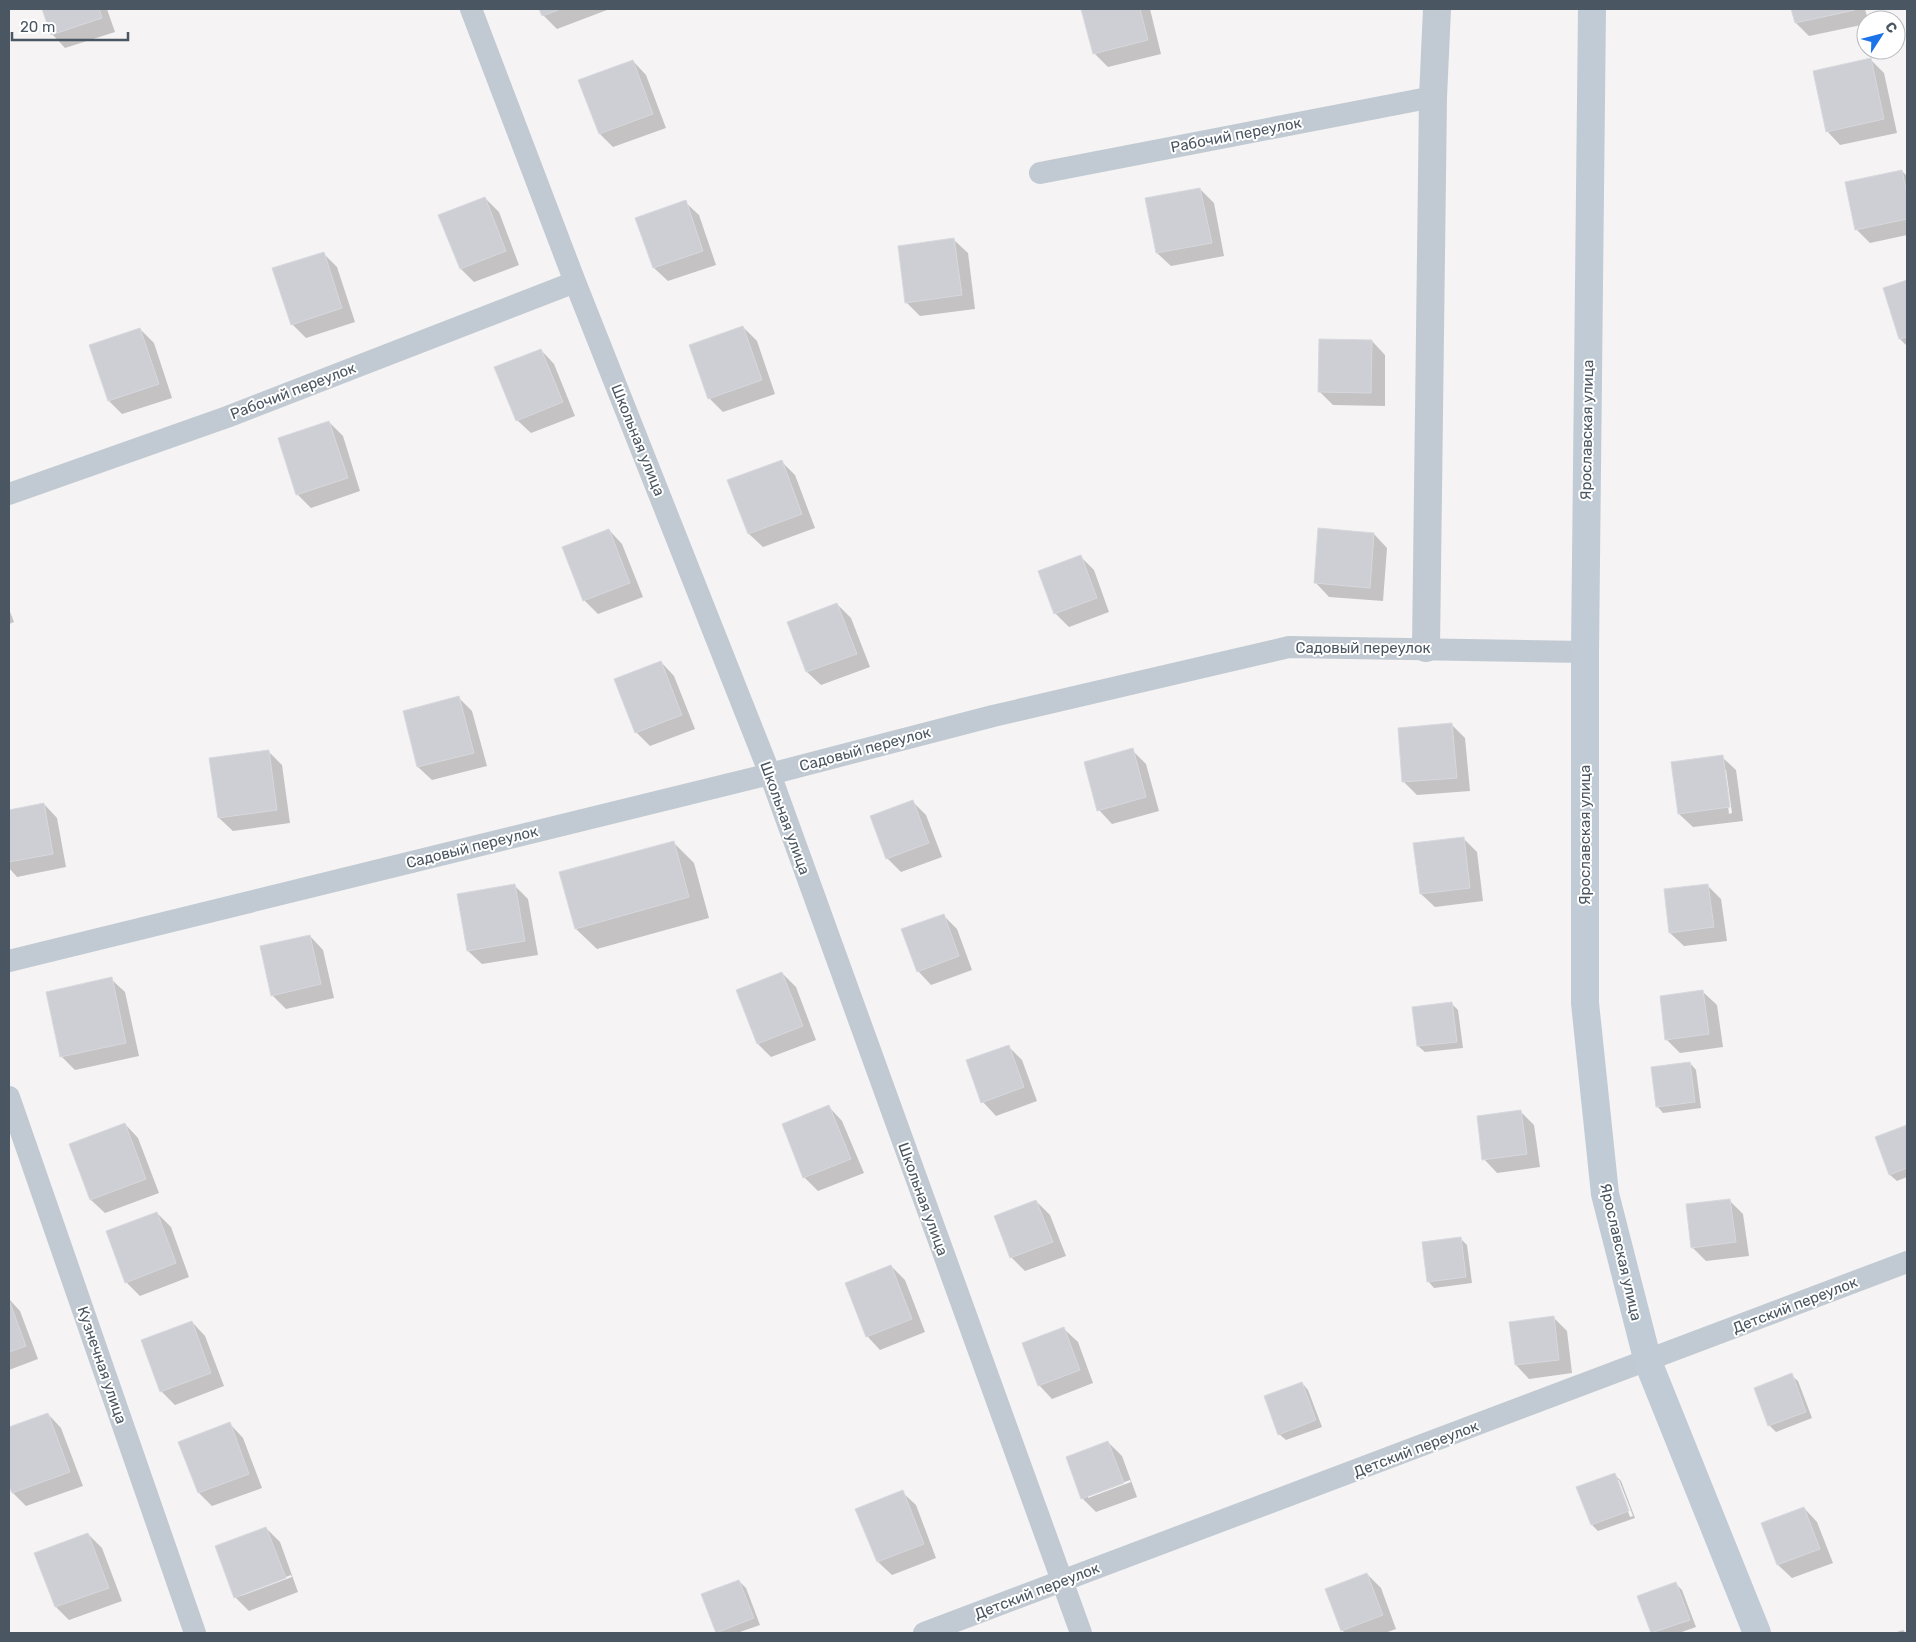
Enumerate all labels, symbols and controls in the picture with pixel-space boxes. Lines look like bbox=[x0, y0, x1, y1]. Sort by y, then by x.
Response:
scale bar bbox=[12, 10, 129, 42]
north arrow bbox=[1856, 10, 1906, 60]
text: 20 m bbox=[20, 18, 55, 36]
text: С bbox=[1881, 19, 1901, 37]
street label: Рабочий переулок bbox=[1169, 113, 1303, 157]
street label: Рабочий переулок bbox=[228, 359, 358, 423]
street label: Ярославская улица bbox=[1577, 359, 1597, 501]
street label: Школьная улица bbox=[607, 381, 669, 499]
street label: Садовый переулок bbox=[1295, 639, 1431, 657]
street label: Садовый переулок bbox=[797, 723, 933, 775]
street label: Школьная улица bbox=[756, 759, 814, 877]
street label: Ярославская улица bbox=[1576, 765, 1594, 905]
street label: Садовый переулок bbox=[404, 822, 540, 872]
street label: Школьная улица bbox=[894, 1140, 952, 1258]
street label: Ярославская улица bbox=[1596, 1181, 1646, 1323]
street label: Детский переулок bbox=[1730, 1273, 1860, 1337]
street label: Кузнечная улица bbox=[73, 1304, 131, 1426]
street label: Детский переулок bbox=[1351, 1417, 1481, 1481]
street label: Детский переулок bbox=[972, 1559, 1102, 1623]

